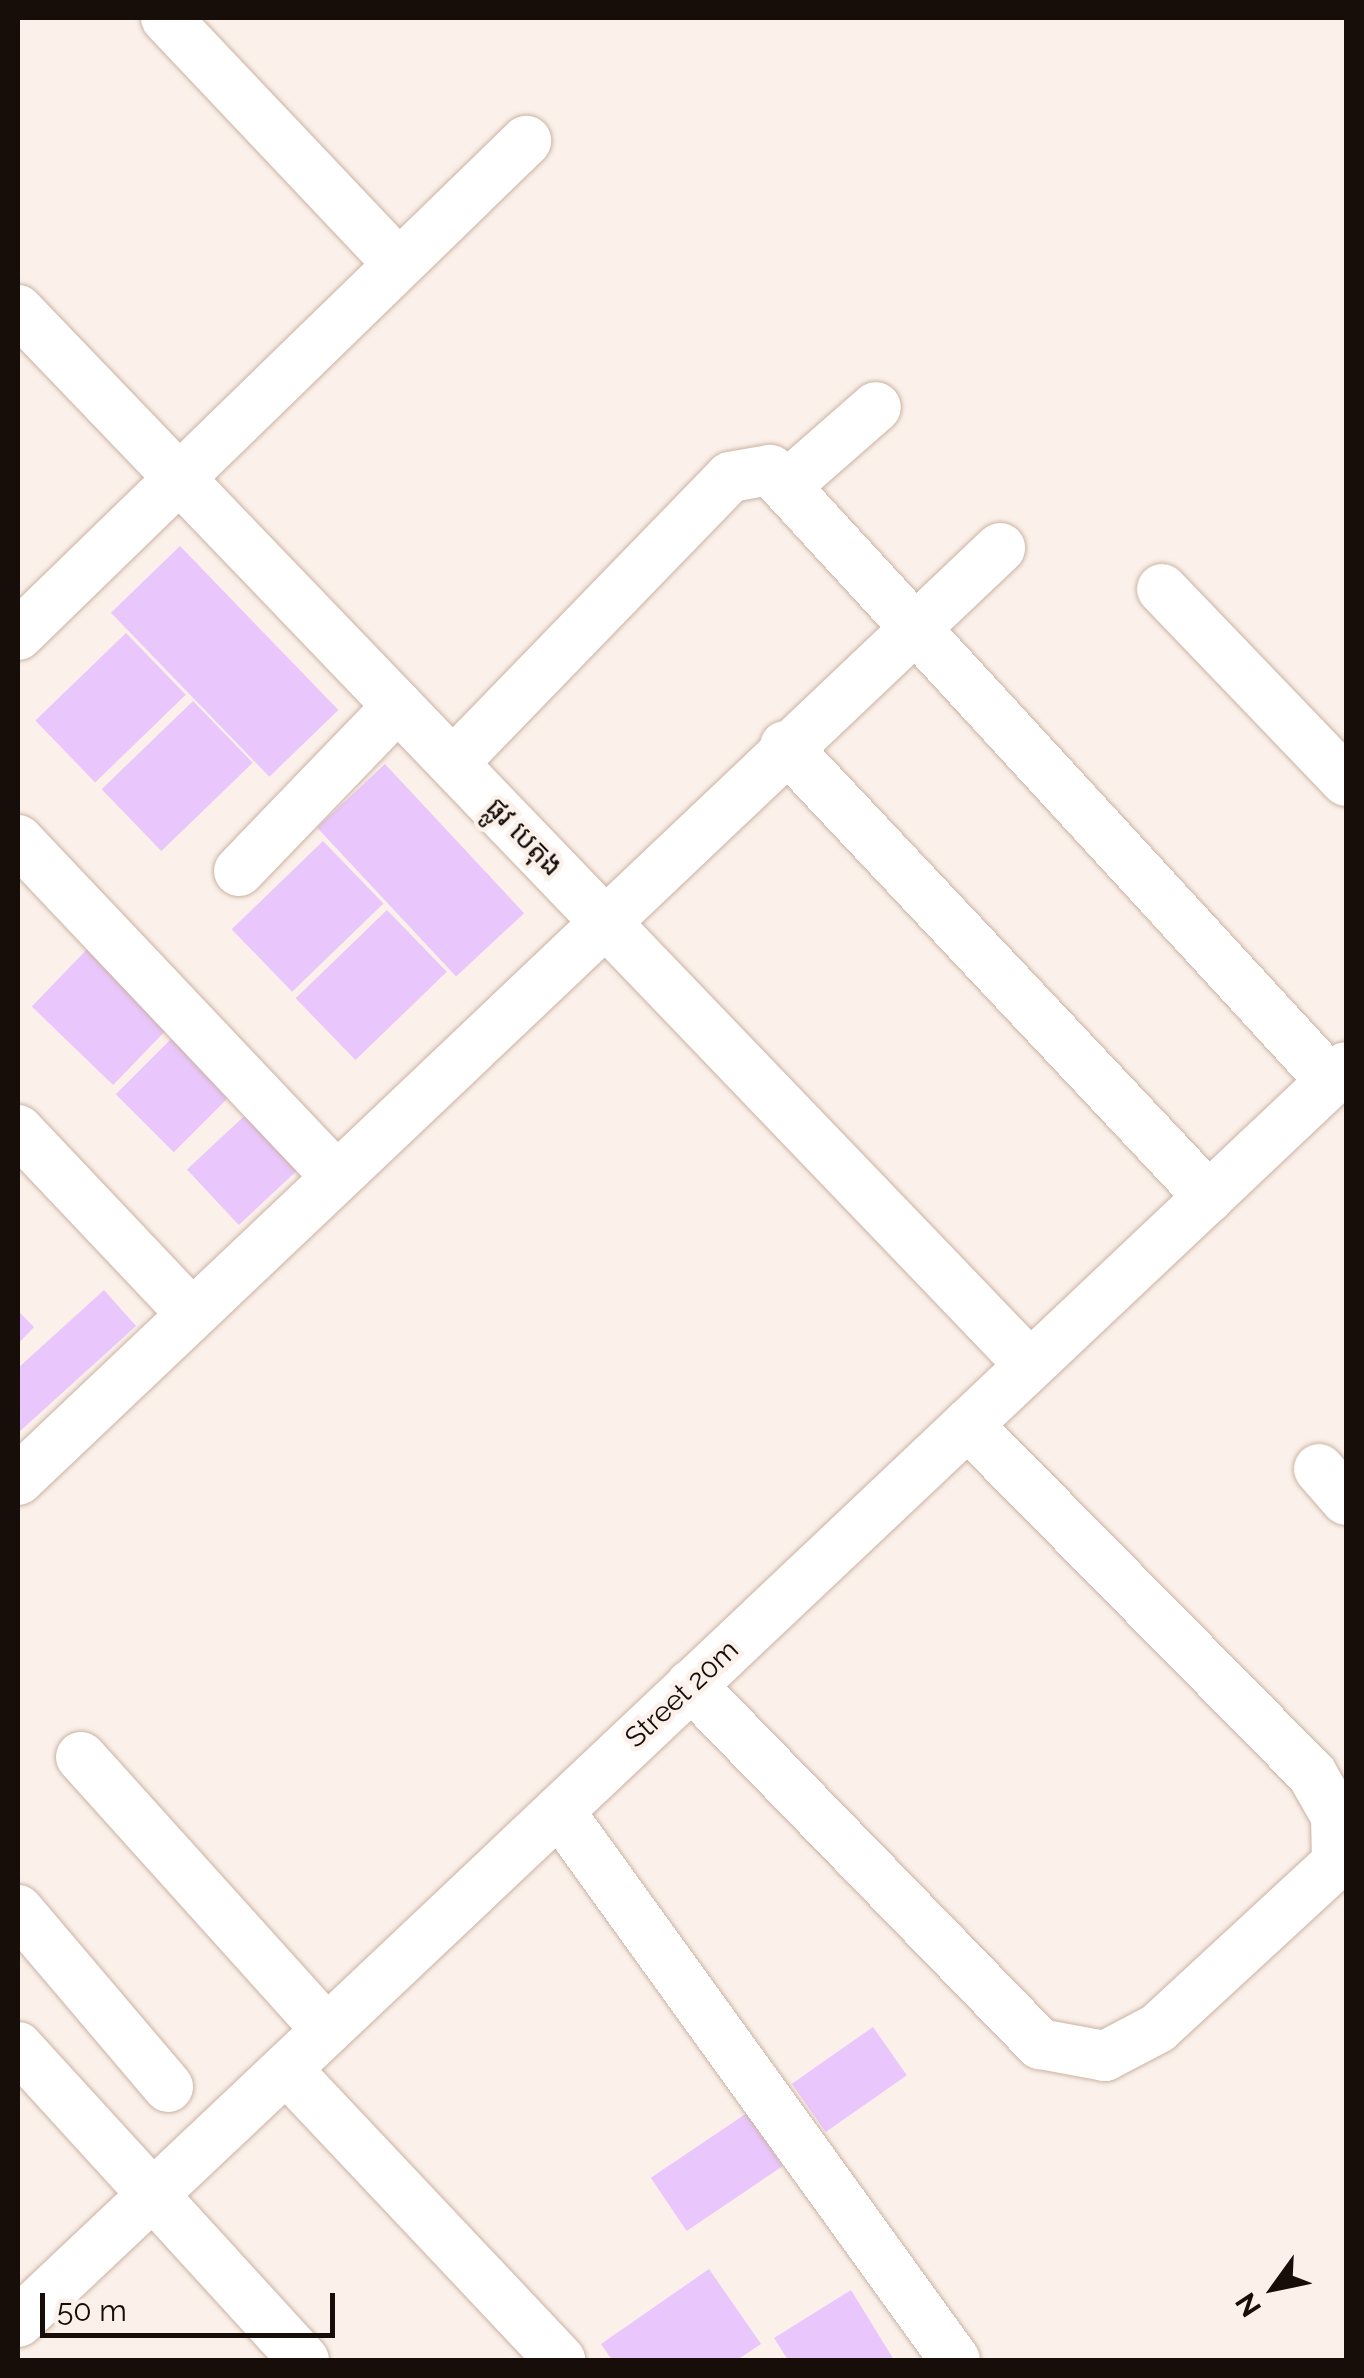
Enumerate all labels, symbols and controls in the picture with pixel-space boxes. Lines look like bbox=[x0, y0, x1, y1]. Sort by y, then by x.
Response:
street label: ផ្លូវ បេតុង bbox=[479, 791, 569, 883]
street label: Street 20m bbox=[619, 1633, 745, 1755]
north arrow bbox=[1224, 2238, 1324, 2338]
scale bar bbox=[45, 2273, 340, 2335]
text: N bbox=[1229, 2287, 1268, 2323]
text: 50 m bbox=[57, 2293, 127, 2328]

